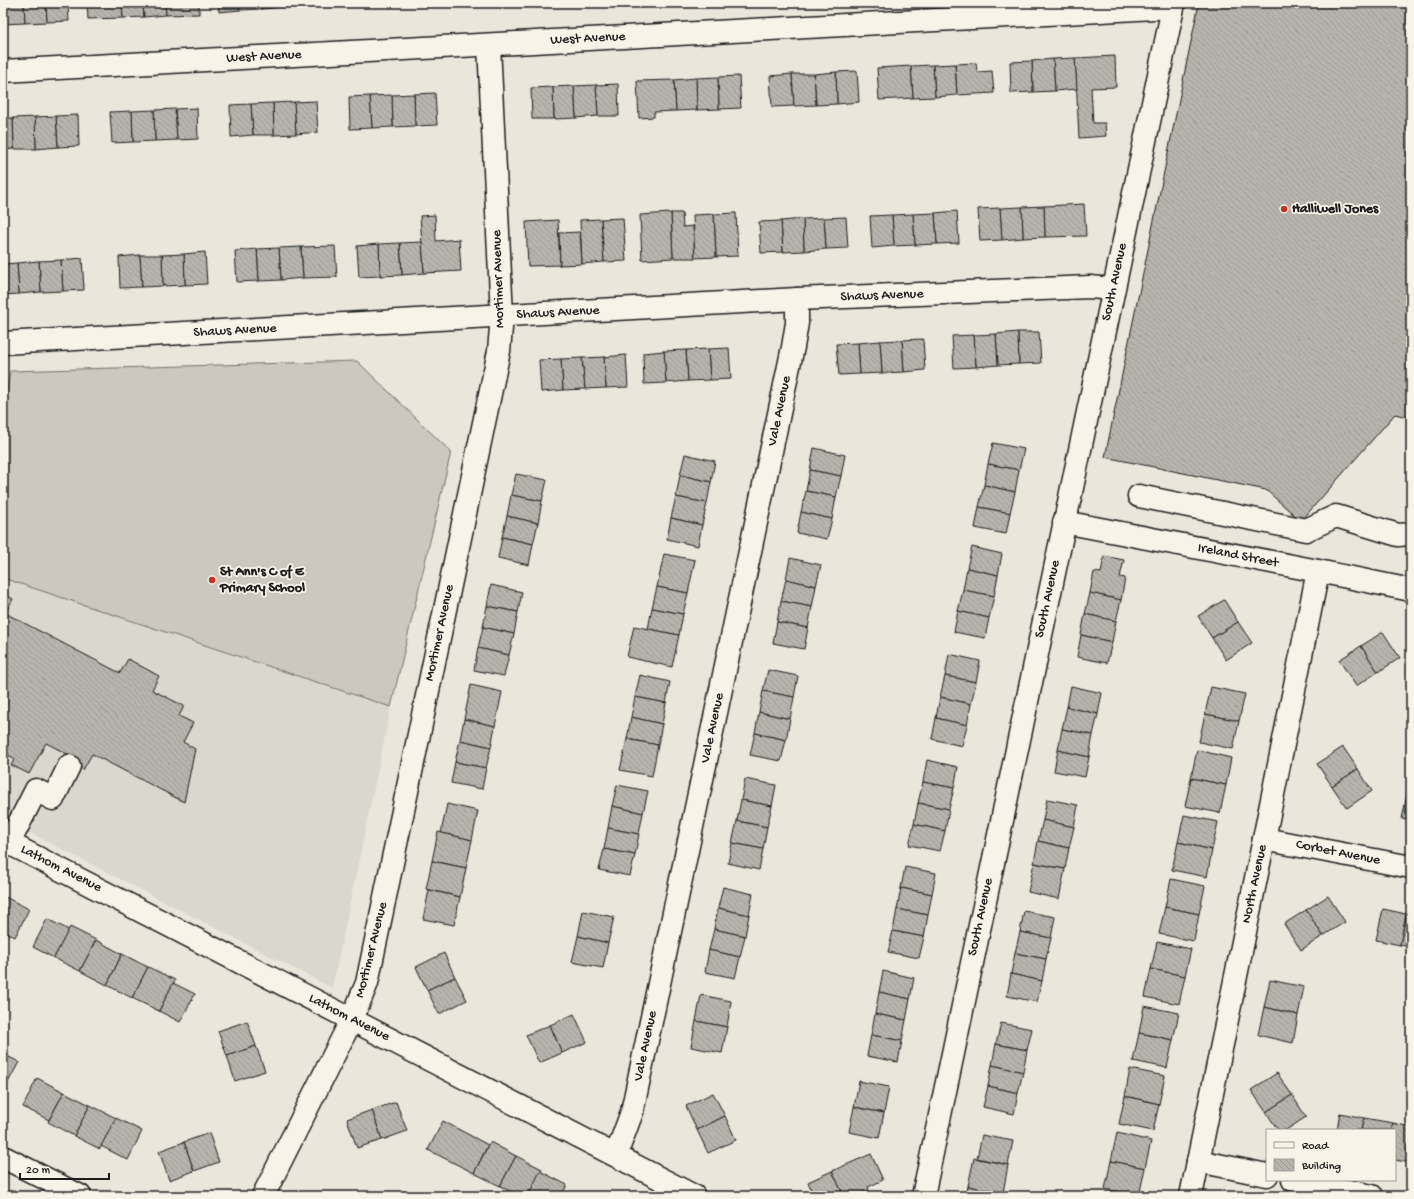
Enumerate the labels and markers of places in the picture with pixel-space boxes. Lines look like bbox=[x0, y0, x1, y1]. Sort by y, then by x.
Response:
place label: Halliwell Jones bbox=[1292, 201, 1379, 218]
marker: Halliwell Jones bbox=[1279, 204, 1289, 214]
place label: St Ann's C of E Primary School bbox=[219, 564, 305, 597]
marker: St Ann's C of E Primary School bbox=[207, 575, 217, 585]

